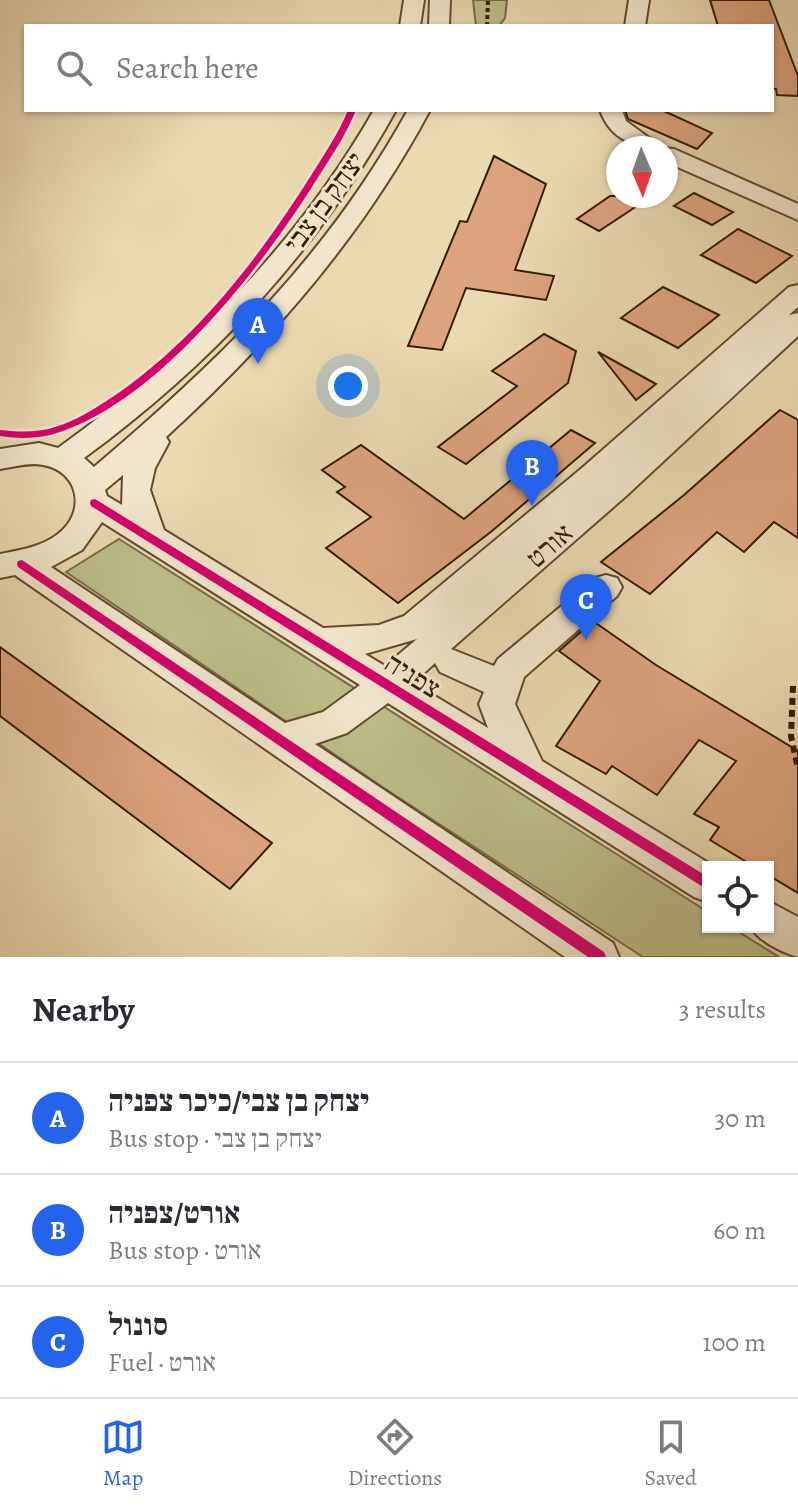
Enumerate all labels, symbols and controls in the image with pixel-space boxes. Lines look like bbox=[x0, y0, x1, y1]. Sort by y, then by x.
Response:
search box bbox=[24, 24, 774, 112]
icon: search bbox=[52, 46, 96, 90]
text: Search here bbox=[116, 48, 259, 88]
north arrow bbox=[606, 136, 678, 208]
street label: יצחק בן צבי bbox=[275, 145, 374, 261]
pin: A bbox=[232, 298, 284, 364]
your location bbox=[328, 366, 368, 406]
pin: B bbox=[506, 440, 558, 506]
street label: אורט bbox=[518, 515, 581, 577]
pin: C bbox=[560, 574, 612, 640]
street label: צפניה bbox=[377, 644, 448, 708]
map controls bbox=[702, 861, 774, 933]
button: locate bbox=[702, 861, 774, 933]
text: Nearby bbox=[32, 986, 135, 1033]
text: 3 results bbox=[679, 992, 766, 1027]
text: יצחק בן צבי/כיכר צפניה bbox=[108, 1081, 369, 1121]
text: A bbox=[50, 1101, 66, 1136]
text: 30 m bbox=[715, 1101, 766, 1136]
text: Bus stop · יצחק בן צבי bbox=[108, 1121, 322, 1156]
text: אורט/צפניה bbox=[108, 1193, 240, 1233]
text: B bbox=[50, 1213, 66, 1248]
text: 60 m bbox=[713, 1213, 766, 1248]
text: Bus stop · אורט bbox=[108, 1233, 262, 1268]
text: סונול bbox=[108, 1305, 168, 1345]
text: C bbox=[50, 1325, 66, 1360]
text: 100 m bbox=[703, 1325, 766, 1360]
text: Fuel · אורט bbox=[108, 1345, 216, 1380]
tab: Map bbox=[101, 1415, 145, 1493]
tab: Directions bbox=[348, 1415, 442, 1493]
tab: Saved bbox=[645, 1415, 697, 1493]

